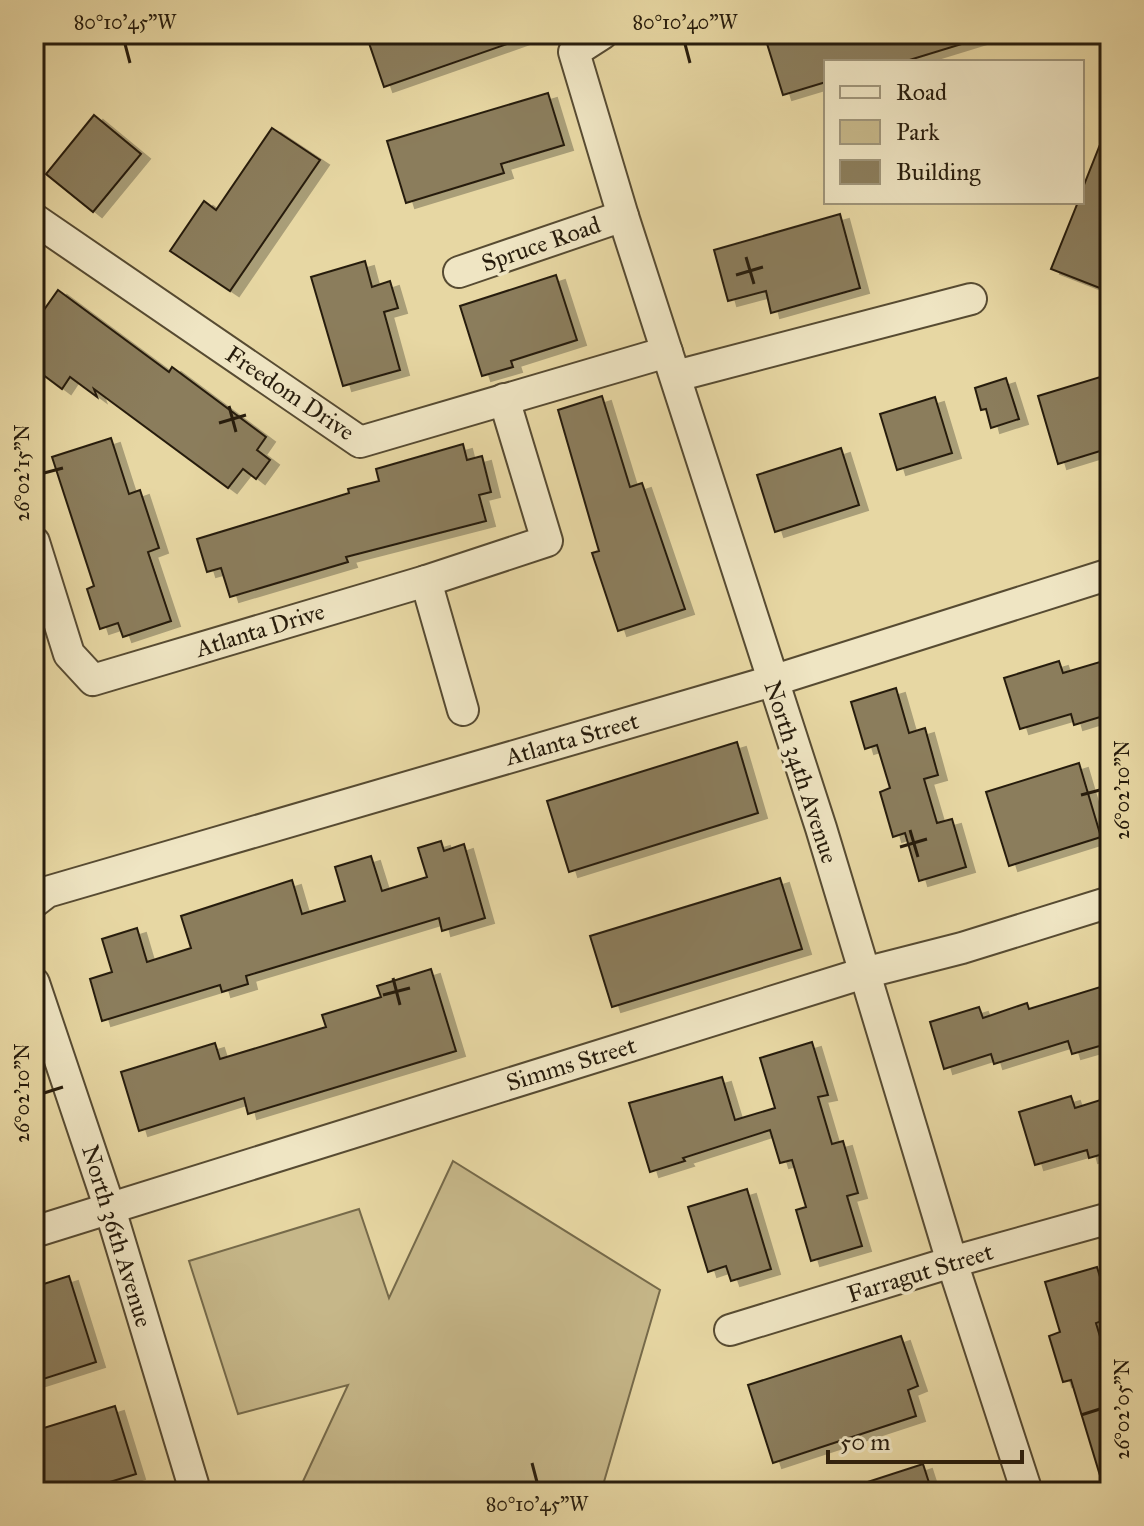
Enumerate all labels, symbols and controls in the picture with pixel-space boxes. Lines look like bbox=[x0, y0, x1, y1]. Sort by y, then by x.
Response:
text: 80°10'45"W bbox=[74, 10, 177, 34]
text: 80°10'40"W bbox=[632, 10, 739, 34]
legend bbox=[824, 60, 1084, 204]
text: Road bbox=[896, 77, 947, 107]
text: Park bbox=[896, 117, 940, 147]
text: Building bbox=[896, 157, 981, 187]
street label: Spruce Road bbox=[477, 210, 605, 278]
street label: Freedom Drive bbox=[220, 339, 360, 447]
text: 26°02'15"N bbox=[10, 424, 34, 522]
street label: Atlanta Drive bbox=[191, 596, 328, 664]
street label: North 34th Avenue bbox=[757, 677, 845, 867]
street label: Atlanta Street bbox=[501, 706, 643, 773]
text: 26°02'10"N bbox=[1110, 740, 1134, 840]
street label: Simms Street bbox=[502, 1030, 640, 1098]
text: 26°02'10"N bbox=[10, 1043, 34, 1143]
street label: North 36th Avenue bbox=[75, 1141, 159, 1331]
street label: Farragut Street bbox=[843, 1236, 997, 1309]
text: 26°02'05"N bbox=[1110, 1358, 1134, 1460]
scale bar bbox=[828, 1414, 1022, 1464]
text: 50 m bbox=[840, 1427, 890, 1457]
text: 80°10'45"W bbox=[486, 1492, 589, 1516]

